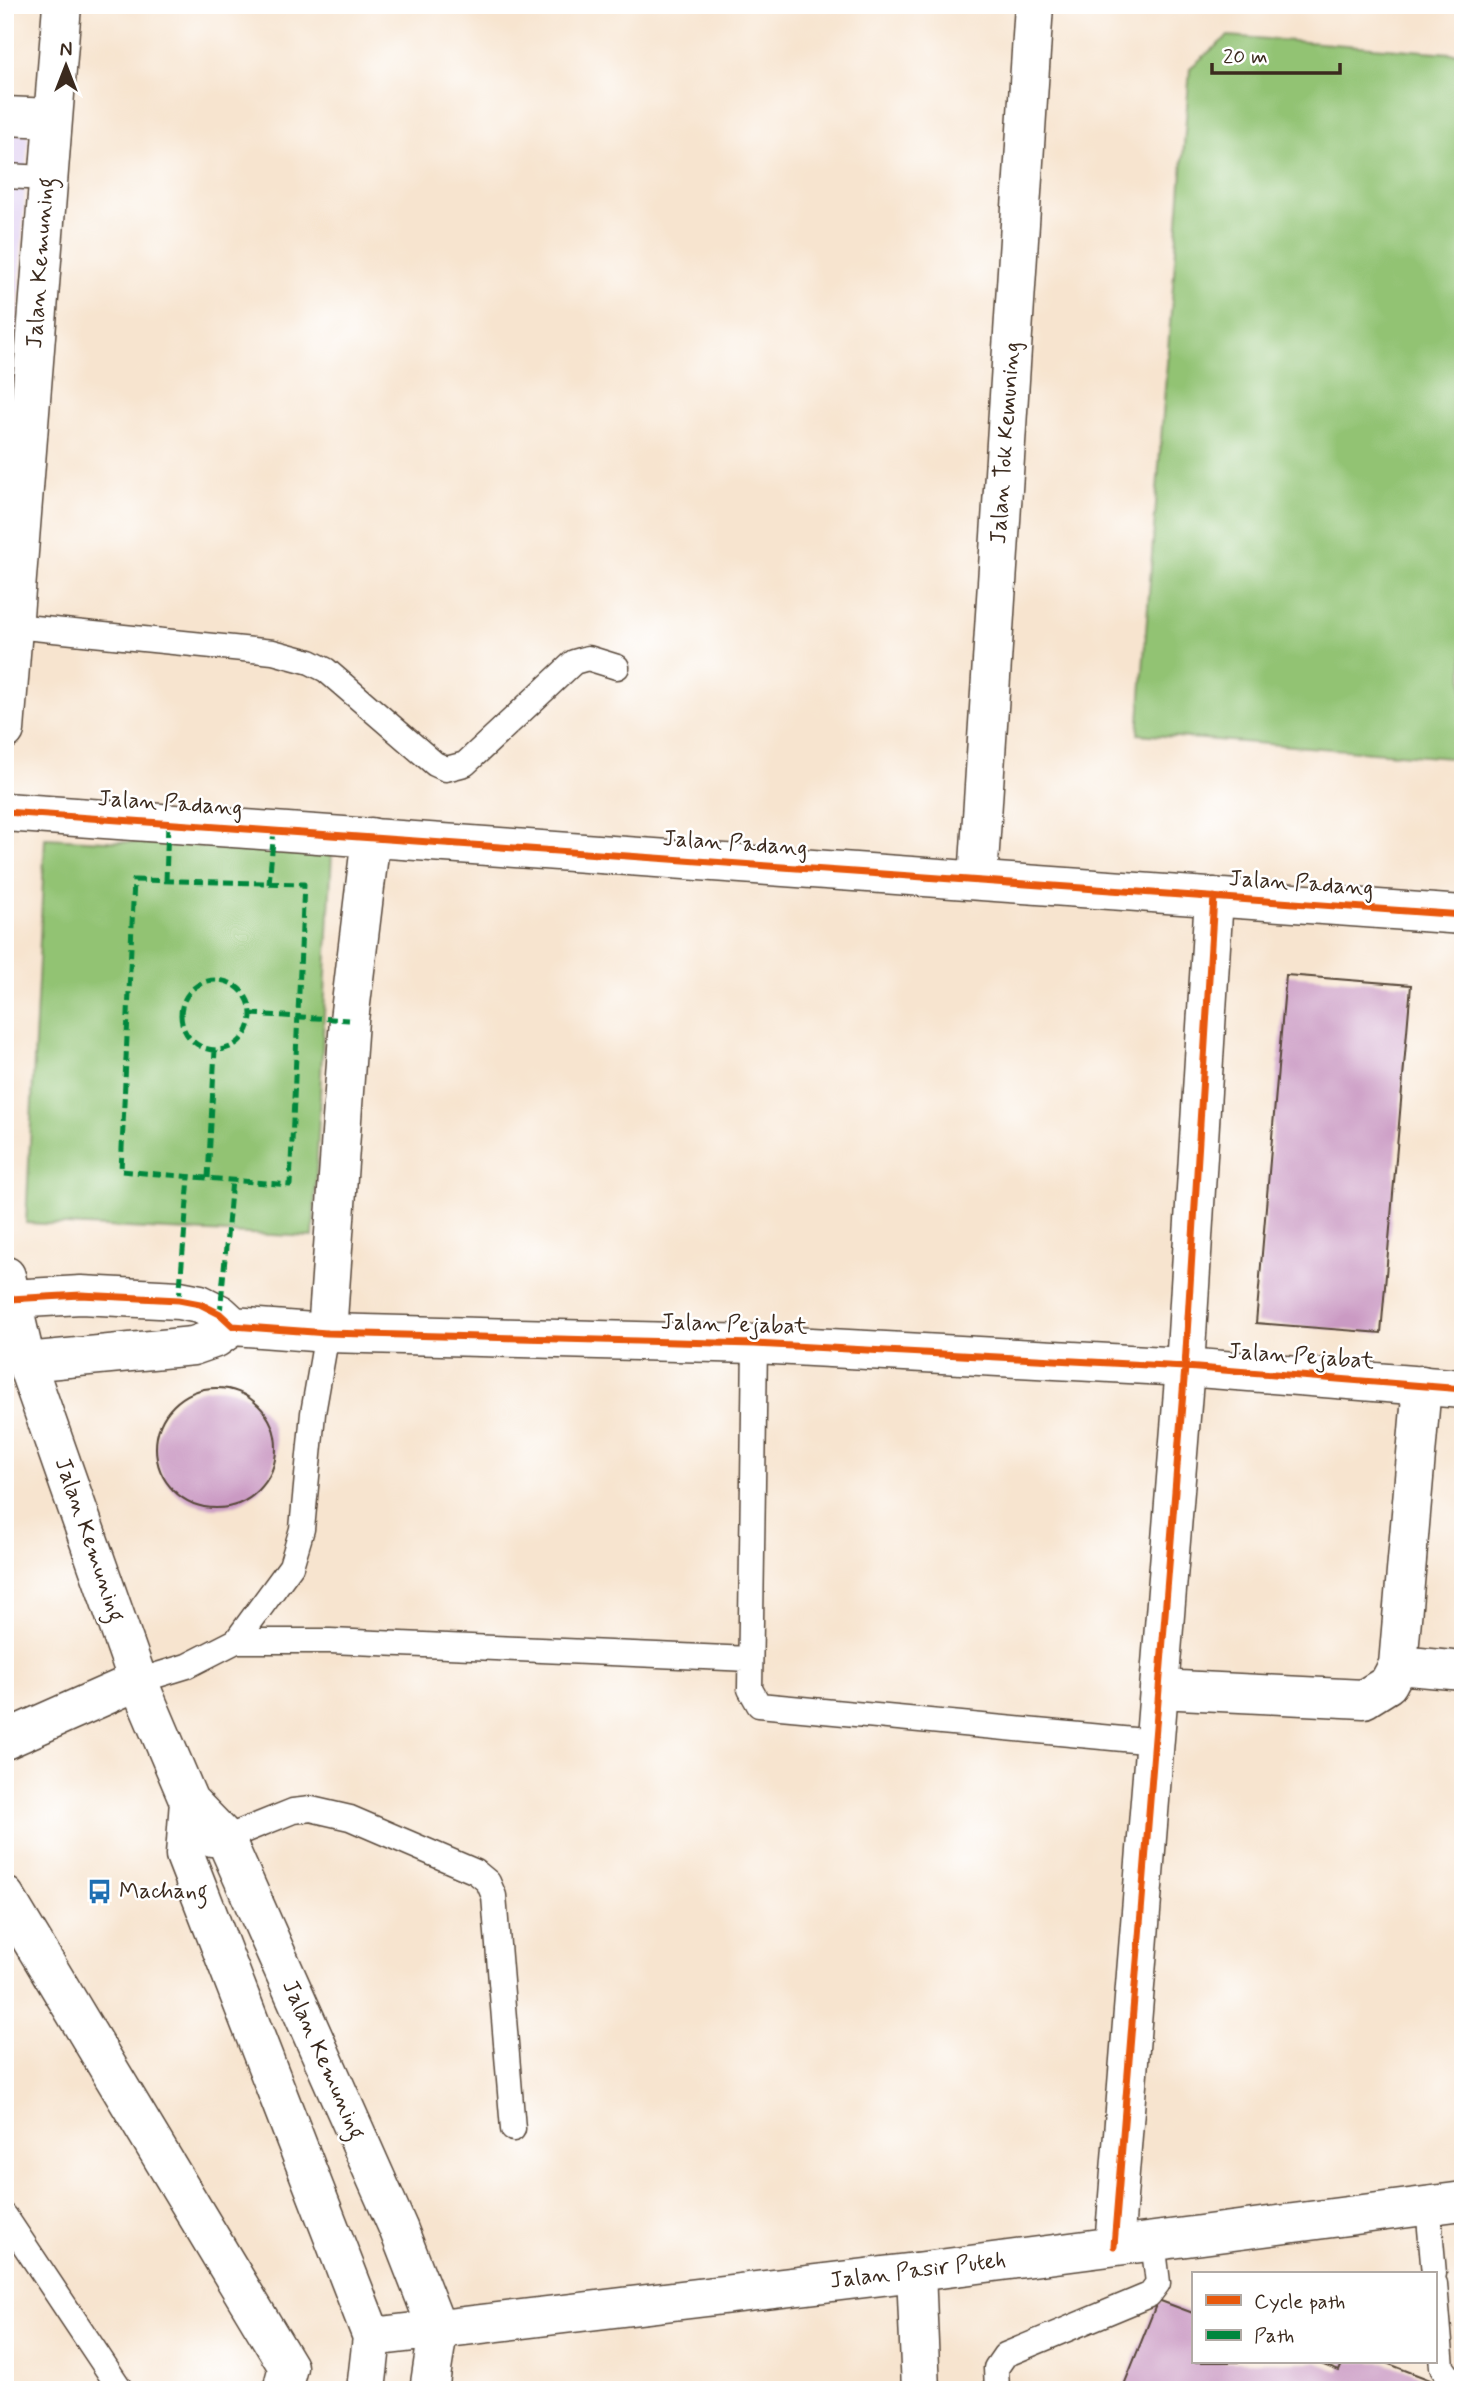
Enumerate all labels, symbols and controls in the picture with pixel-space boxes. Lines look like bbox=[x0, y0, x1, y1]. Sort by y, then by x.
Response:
north arrow bbox=[32, 32, 102, 102]
scale bar bbox=[1212, 32, 1340, 76]
text: N bbox=[60, 38, 72, 63]
text: 20 m bbox=[1223, 43, 1268, 71]
street label: Jalan Kemuning bbox=[20, 176, 64, 350]
street label: Jalan Tok Kemuning bbox=[984, 341, 1028, 545]
street label: Jalan Padang bbox=[97, 784, 243, 824]
street label: Jalan Padang bbox=[662, 824, 808, 864]
street label: Jalan Padang bbox=[1228, 864, 1374, 904]
street label: Jalan Pejabat bbox=[660, 1307, 808, 1343]
street label: Jalan Pejabat bbox=[1227, 1337, 1376, 1377]
street label: Jalan Kemuning bbox=[45, 1454, 131, 1627]
place label: Machang bbox=[119, 1877, 208, 1909]
bus stop icon: Machang bbox=[85, 1878, 113, 1906]
street label: Jalan Kemuning bbox=[273, 1975, 372, 2145]
street label: Jalan Pasir Puteh bbox=[828, 2245, 1008, 2297]
legend bbox=[1192, 2272, 1436, 2364]
text: Cycle path bbox=[1254, 2288, 1345, 2316]
text: Path bbox=[1254, 2322, 1294, 2350]

